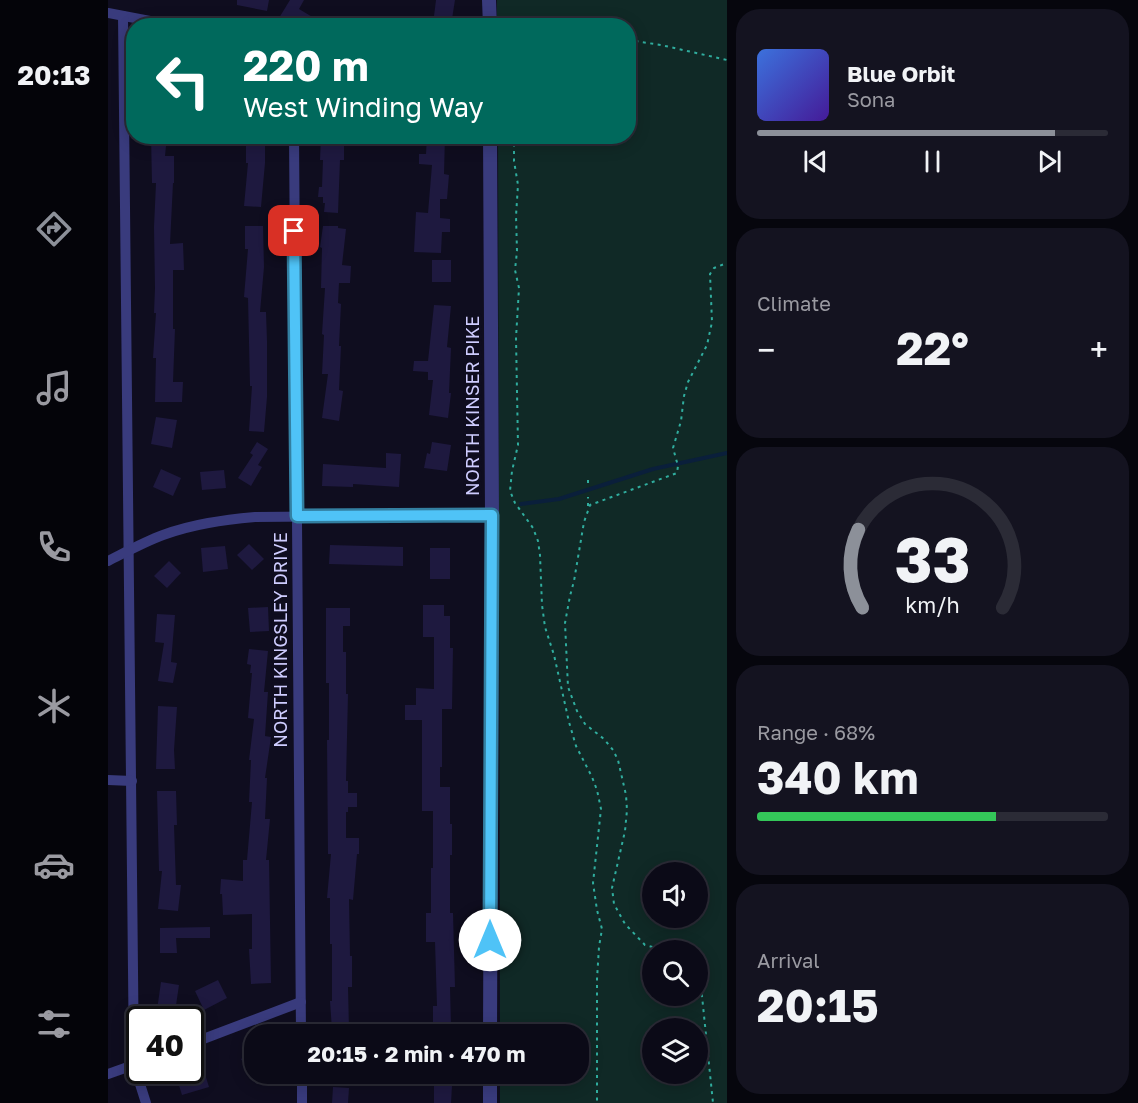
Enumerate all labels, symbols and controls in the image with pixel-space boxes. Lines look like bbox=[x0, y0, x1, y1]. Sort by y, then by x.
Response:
text: 220 m bbox=[243, 40, 369, 90]
icon: left bbox=[144, 42, 222, 120]
text: 20:13 bbox=[17, 59, 91, 91]
text: Blue Orbit bbox=[847, 60, 955, 87]
text: Sona bbox=[847, 87, 895, 111]
text: West Winding Way bbox=[243, 91, 484, 123]
icon: previous bbox=[799, 145, 832, 178]
icon: pause bbox=[916, 145, 949, 178]
icon: next bbox=[1033, 145, 1066, 178]
pin bbox=[268, 205, 319, 256]
icon: directions bbox=[33, 208, 75, 250]
icon: arrive bbox=[277, 214, 310, 247]
text: Climate bbox=[757, 291, 831, 315]
street label: NORTH KINSER PIKE bbox=[461, 316, 483, 496]
text: 22° bbox=[896, 321, 969, 375]
text: − bbox=[757, 330, 775, 369]
text: + bbox=[1090, 330, 1108, 369]
icon: music bbox=[33, 367, 75, 409]
text: 33 bbox=[894, 522, 971, 597]
icon: phone bbox=[33, 526, 75, 568]
street label: NORTH KINGSLEY DRIVE bbox=[269, 532, 291, 748]
text: km/h bbox=[905, 593, 960, 619]
icon: climate bbox=[33, 685, 75, 727]
text: Range · 68% bbox=[757, 720, 875, 744]
text: 340 km bbox=[757, 750, 919, 804]
icon: car bbox=[33, 844, 75, 886]
map controls bbox=[642, 862, 708, 1084]
button: sound bbox=[642, 862, 708, 928]
position arrow bbox=[458, 908, 522, 972]
button: search bbox=[642, 940, 708, 1006]
text: Arrival bbox=[757, 948, 820, 972]
text: 20:15 bbox=[757, 978, 879, 1032]
icon: filters bbox=[33, 1003, 75, 1045]
speed limit sign: 40 bbox=[126, 1006, 204, 1084]
button: layers bbox=[642, 1018, 708, 1084]
text: 20:15 · 2 min · 470 m bbox=[308, 1040, 525, 1067]

